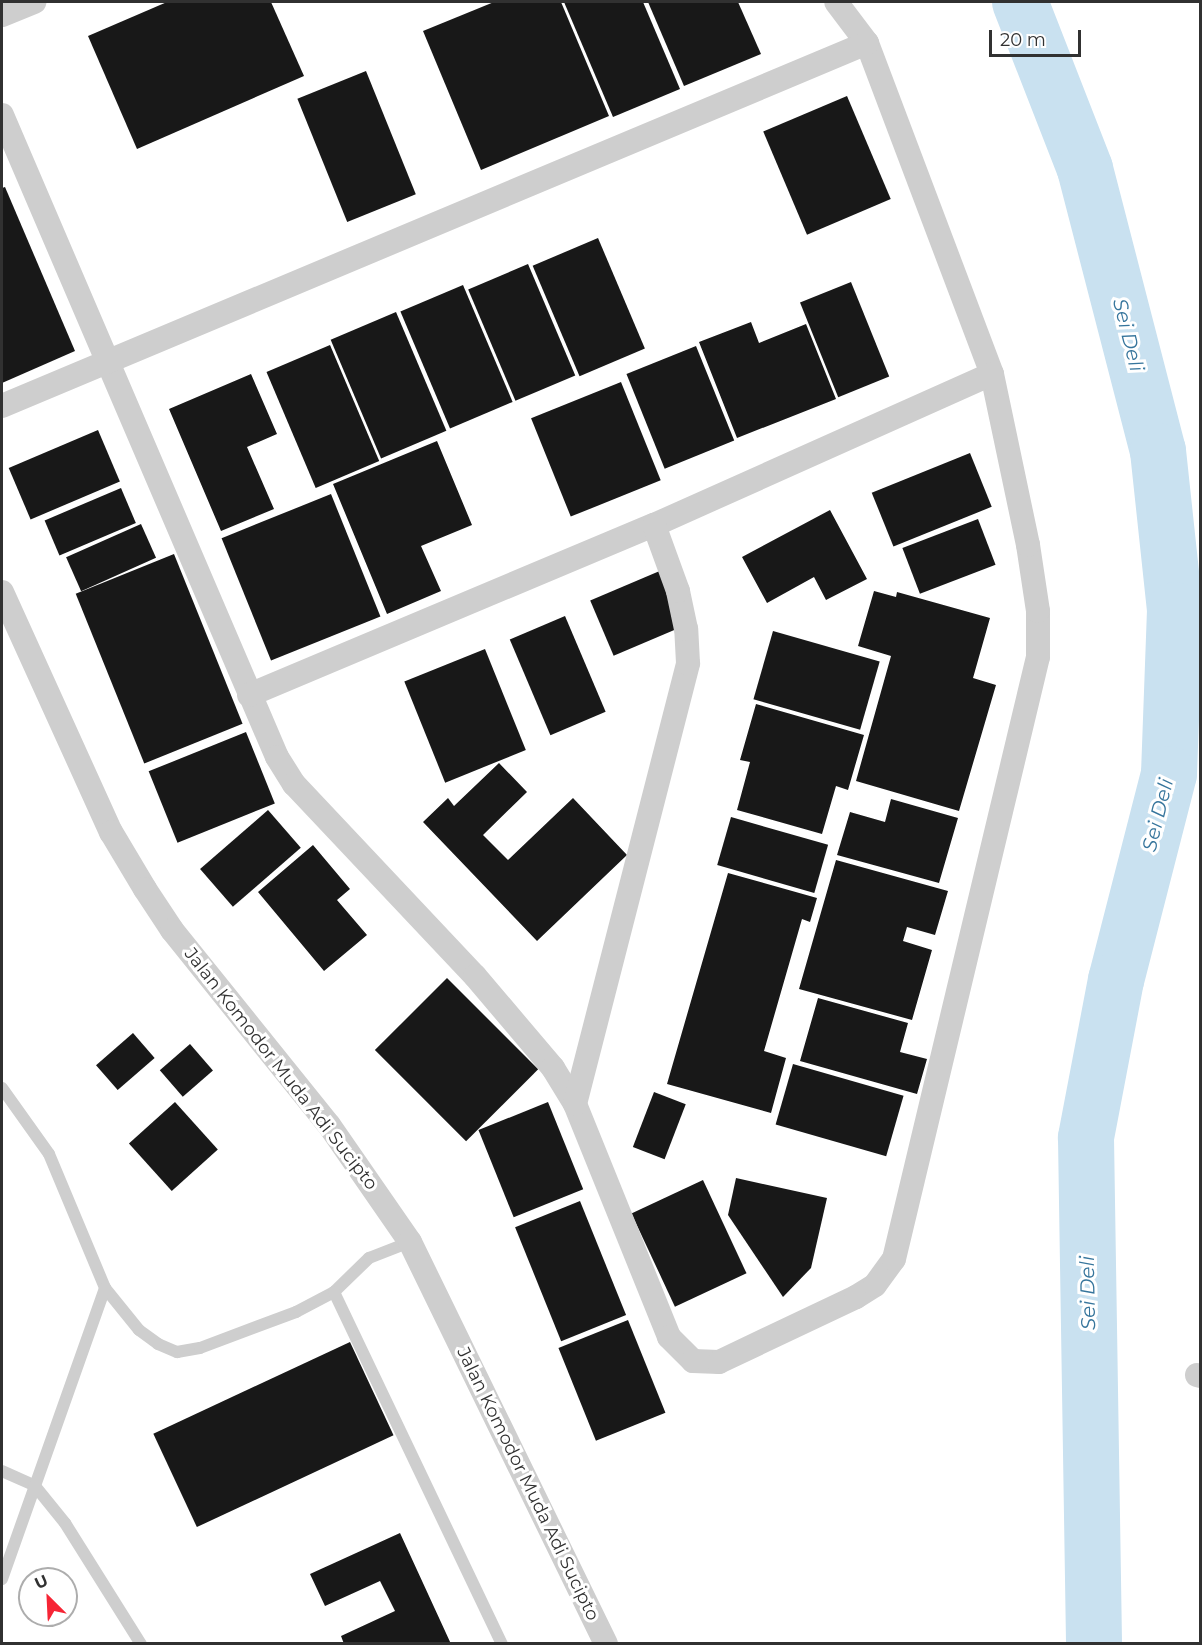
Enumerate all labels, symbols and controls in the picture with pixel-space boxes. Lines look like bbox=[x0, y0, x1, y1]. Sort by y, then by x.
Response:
scale bar bbox=[992, 18, 1084, 56]
text: 20 m bbox=[1000, 29, 1046, 51]
water label: Sei Deli bbox=[1107, 296, 1149, 374]
water label: Sei Deli bbox=[1137, 776, 1179, 854]
street label: Jalan Komodor Muda Adi Sucipto bbox=[180, 944, 382, 1194]
water label: Sei Deli bbox=[1075, 1256, 1101, 1330]
street label: Jalan Komodor Muda Adi Sucipto bbox=[452, 1344, 604, 1624]
north arrow bbox=[18, 1567, 78, 1627]
text: U bbox=[32, 1571, 51, 1593]

